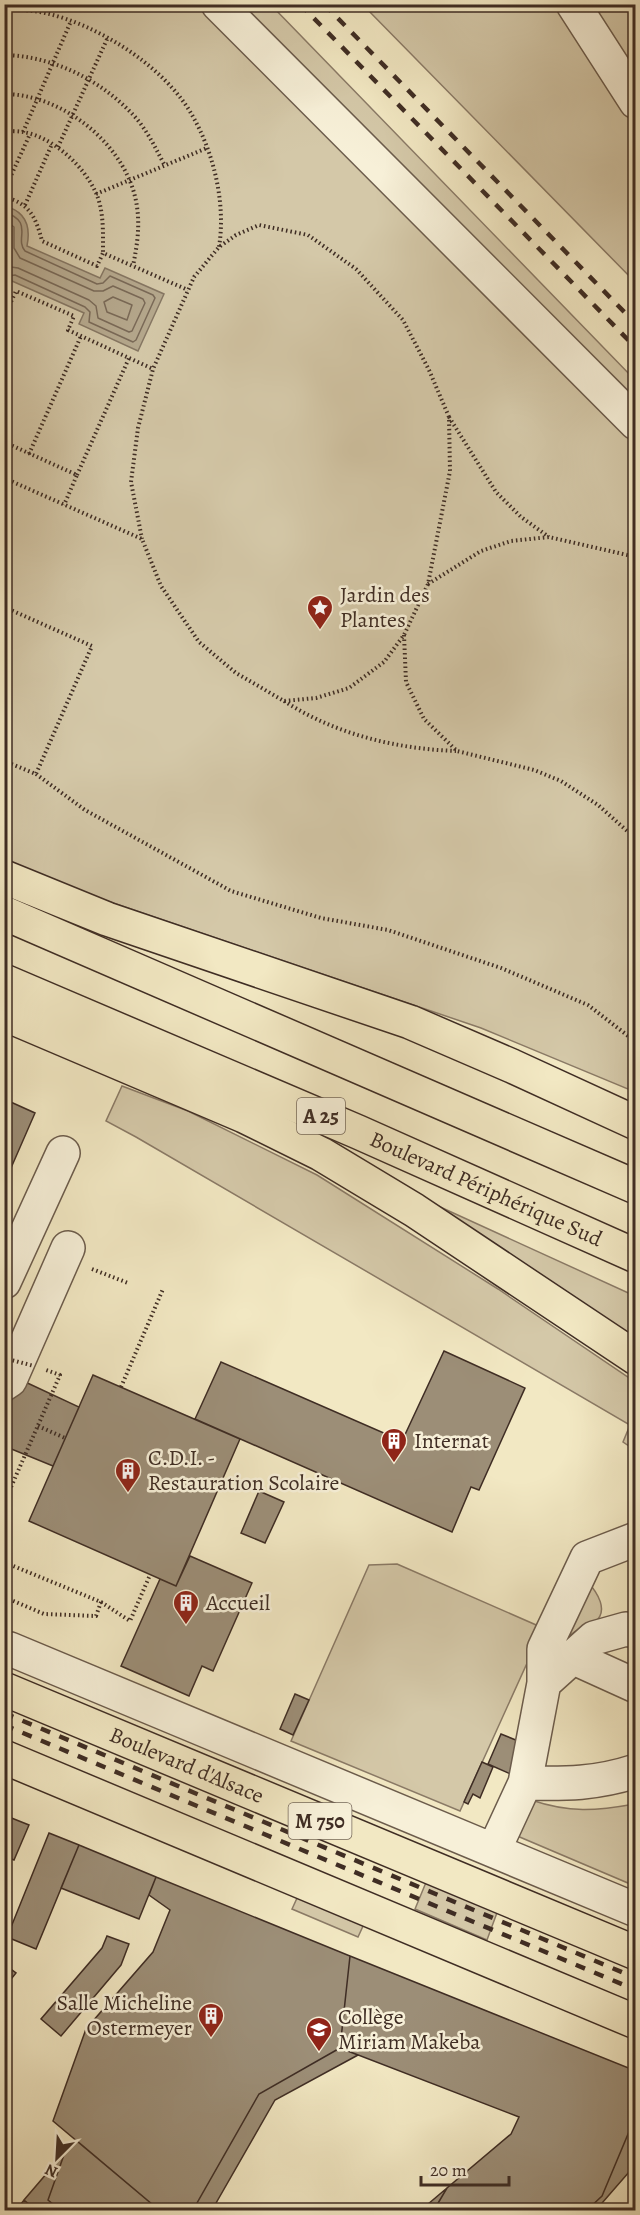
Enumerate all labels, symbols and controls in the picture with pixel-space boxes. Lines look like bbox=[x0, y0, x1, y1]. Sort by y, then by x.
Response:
place label: Jardin des Plantes bbox=[340, 580, 430, 635]
place icon: Jardin des Plantes bbox=[305, 593, 335, 631]
road number: A 25 bbox=[297, 1098, 345, 1134]
street label: Boulevard Périphérique Sud bbox=[365, 1124, 607, 1254]
building icon: Internat bbox=[379, 1426, 409, 1464]
place label: Internat bbox=[414, 1426, 489, 1456]
place label: C.D.I. - Restauration Scolaire bbox=[148, 1443, 339, 1498]
building icon: C.D.I. - Restauration Scolaire bbox=[113, 1456, 143, 1494]
building icon: Accueil bbox=[171, 1588, 201, 1626]
place label: Accueil bbox=[205, 1588, 270, 1618]
street label: Boulevard d'Alsace bbox=[105, 1720, 268, 1811]
road number: M 750 bbox=[288, 1803, 352, 1839]
place label: Salle Micheline Ostermeyer bbox=[57, 1988, 192, 2043]
building icon: Salle Micheline Ostermeyer bbox=[196, 2001, 226, 2039]
place label: Collège Miriam Makeba bbox=[338, 2002, 481, 2057]
school or university icon: Collège Miriam Makeba bbox=[304, 2015, 334, 2053]
north arrow bbox=[27, 2128, 87, 2188]
scale bar bbox=[421, 2149, 510, 2187]
text: N bbox=[41, 2158, 61, 2183]
text: 20 m bbox=[430, 2158, 467, 2182]

